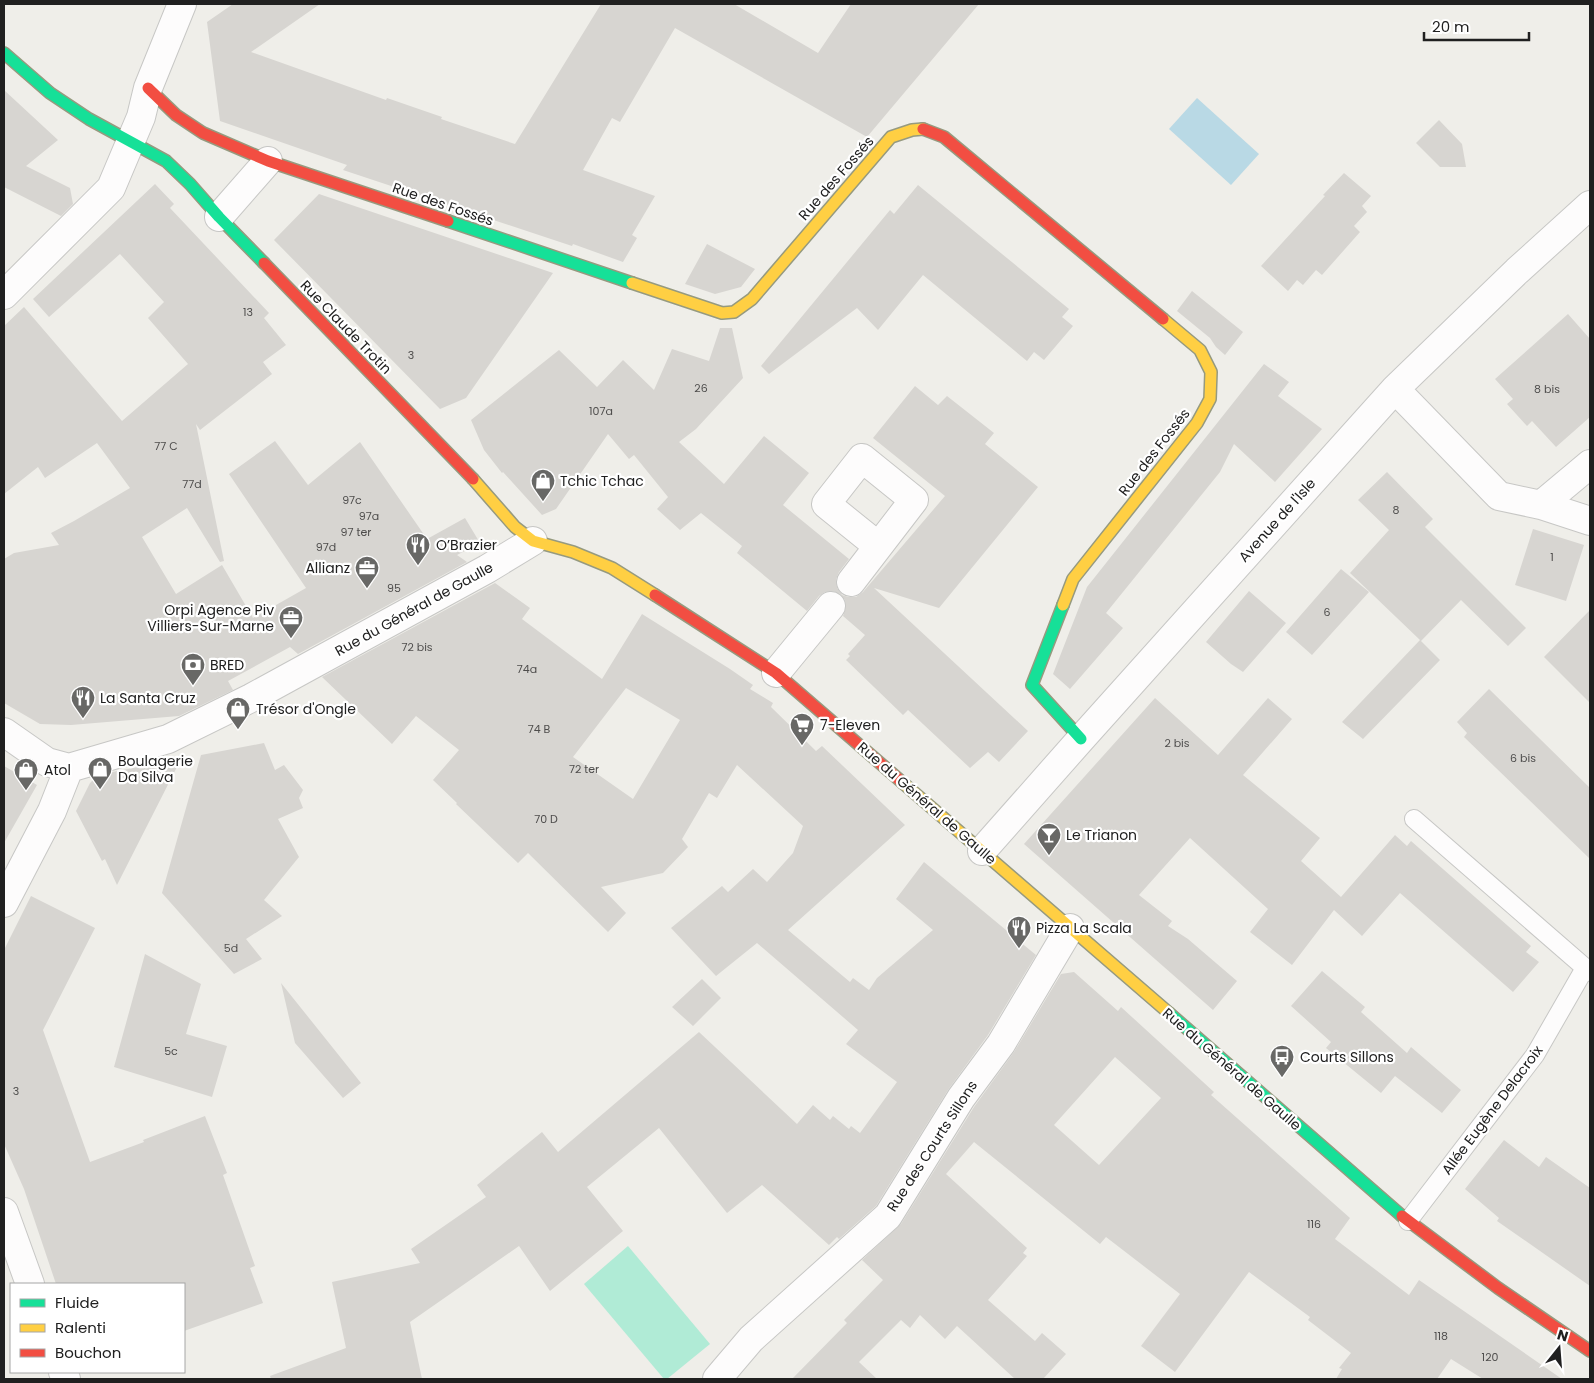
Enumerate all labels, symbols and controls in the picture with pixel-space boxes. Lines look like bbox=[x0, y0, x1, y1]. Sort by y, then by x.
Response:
scale bar bbox=[1424, 10, 1529, 42]
text: 20 m bbox=[1432, 16, 1470, 37]
street label: Rue des Fossés bbox=[794, 132, 878, 224]
street label: Rue des Fossés bbox=[390, 177, 496, 231]
street label: Rue Claude Trotin bbox=[296, 276, 396, 378]
house number: 13 bbox=[243, 304, 253, 320]
house number: 3 bbox=[408, 347, 414, 363]
house number: 26 bbox=[694, 380, 708, 396]
house number: 8 bis bbox=[1534, 381, 1560, 397]
house number: 107a bbox=[589, 403, 613, 419]
street label: Rue des Fossés bbox=[1114, 404, 1194, 500]
house number: 77 C bbox=[154, 438, 178, 454]
shop icon: Tchic Tchac bbox=[530, 468, 556, 502]
place label: Tchic Tchac bbox=[560, 471, 644, 491]
street label: Avenue de l'Isle bbox=[1234, 473, 1320, 566]
house number: 77d bbox=[182, 476, 202, 492]
house number: 97c bbox=[342, 492, 362, 508]
house number: 8 bbox=[1393, 502, 1400, 518]
house number: 97a bbox=[359, 508, 379, 524]
house number: 97 ter bbox=[341, 524, 371, 540]
restaurant icon: O’Brazier bbox=[405, 532, 431, 566]
place label: O’Brazier bbox=[436, 535, 497, 555]
house number: 97d bbox=[316, 539, 336, 555]
house number: 1 bbox=[1550, 549, 1554, 565]
office icon: Allianz bbox=[354, 555, 380, 589]
street label: Rue du Général de Gaulle bbox=[331, 557, 497, 661]
place label: Allianz bbox=[305, 558, 350, 578]
house number: 95 bbox=[387, 580, 401, 596]
place label: Orpi Agence Piv Villiers-Sur-Marne bbox=[147, 600, 274, 636]
house number: 6 bbox=[1324, 604, 1331, 620]
office icon: Orpi Agence Piv Villiers-Sur-Marne bbox=[278, 605, 304, 639]
house number: 72 bis bbox=[401, 639, 433, 655]
bank icon: BRED bbox=[180, 652, 206, 686]
place label: BRED bbox=[210, 655, 244, 675]
house number: 74a bbox=[517, 661, 537, 677]
restaurant icon: La Santa Cruz bbox=[70, 685, 96, 719]
place label: La Santa Cruz bbox=[100, 688, 196, 708]
shop icon: Trésor d'Ongle bbox=[225, 696, 251, 730]
place label: Trésor d'Ongle bbox=[256, 699, 356, 719]
supermarket icon: 7-Eleven bbox=[789, 712, 815, 746]
place label: 7-Eleven bbox=[820, 715, 880, 735]
house number: 74 B bbox=[528, 721, 551, 737]
house number: 2 bis bbox=[1164, 735, 1190, 751]
street label: Rue du Général de Gaulle bbox=[853, 737, 1001, 869]
house number: 6 bis bbox=[1510, 750, 1536, 766]
place label: Boulagerie Da Silva bbox=[118, 751, 193, 787]
shop icon: Boulagerie Da Silva bbox=[87, 756, 113, 790]
shop icon: Atol bbox=[13, 757, 39, 791]
place label: Atol bbox=[44, 760, 71, 780]
house number: 72 ter bbox=[569, 761, 599, 777]
house number: 70 D bbox=[534, 811, 558, 827]
bar icon: Le Trianon bbox=[1036, 822, 1062, 856]
place label: Le Trianon bbox=[1066, 825, 1137, 845]
restaurant icon: Pizza La Scala bbox=[1006, 915, 1032, 949]
place label: Pizza La Scala bbox=[1036, 918, 1132, 938]
house number: 5d bbox=[224, 940, 238, 956]
street label: Rue du Général de Gaulle bbox=[1158, 1003, 1306, 1135]
street label: Allée Eugène Delacroix bbox=[1437, 1041, 1548, 1179]
house number: 5c bbox=[164, 1043, 178, 1059]
bus stop icon: Courts Sillons bbox=[1269, 1044, 1295, 1078]
place label: Courts Sillons bbox=[1300, 1047, 1394, 1067]
street label: Rue des Courts Sillons bbox=[882, 1076, 982, 1216]
house number: 3 bbox=[13, 1083, 19, 1099]
house number: 116 bbox=[1307, 1216, 1321, 1232]
legend bbox=[10, 1283, 185, 1373]
text: Fluide bbox=[55, 1292, 99, 1313]
text: Ralenti bbox=[55, 1317, 106, 1338]
north arrow bbox=[1534, 1323, 1584, 1373]
text: N bbox=[1555, 1324, 1571, 1347]
house number: 118 bbox=[1434, 1328, 1448, 1344]
text: Bouchon bbox=[55, 1342, 121, 1363]
house number: 120 bbox=[1482, 1349, 1498, 1365]

